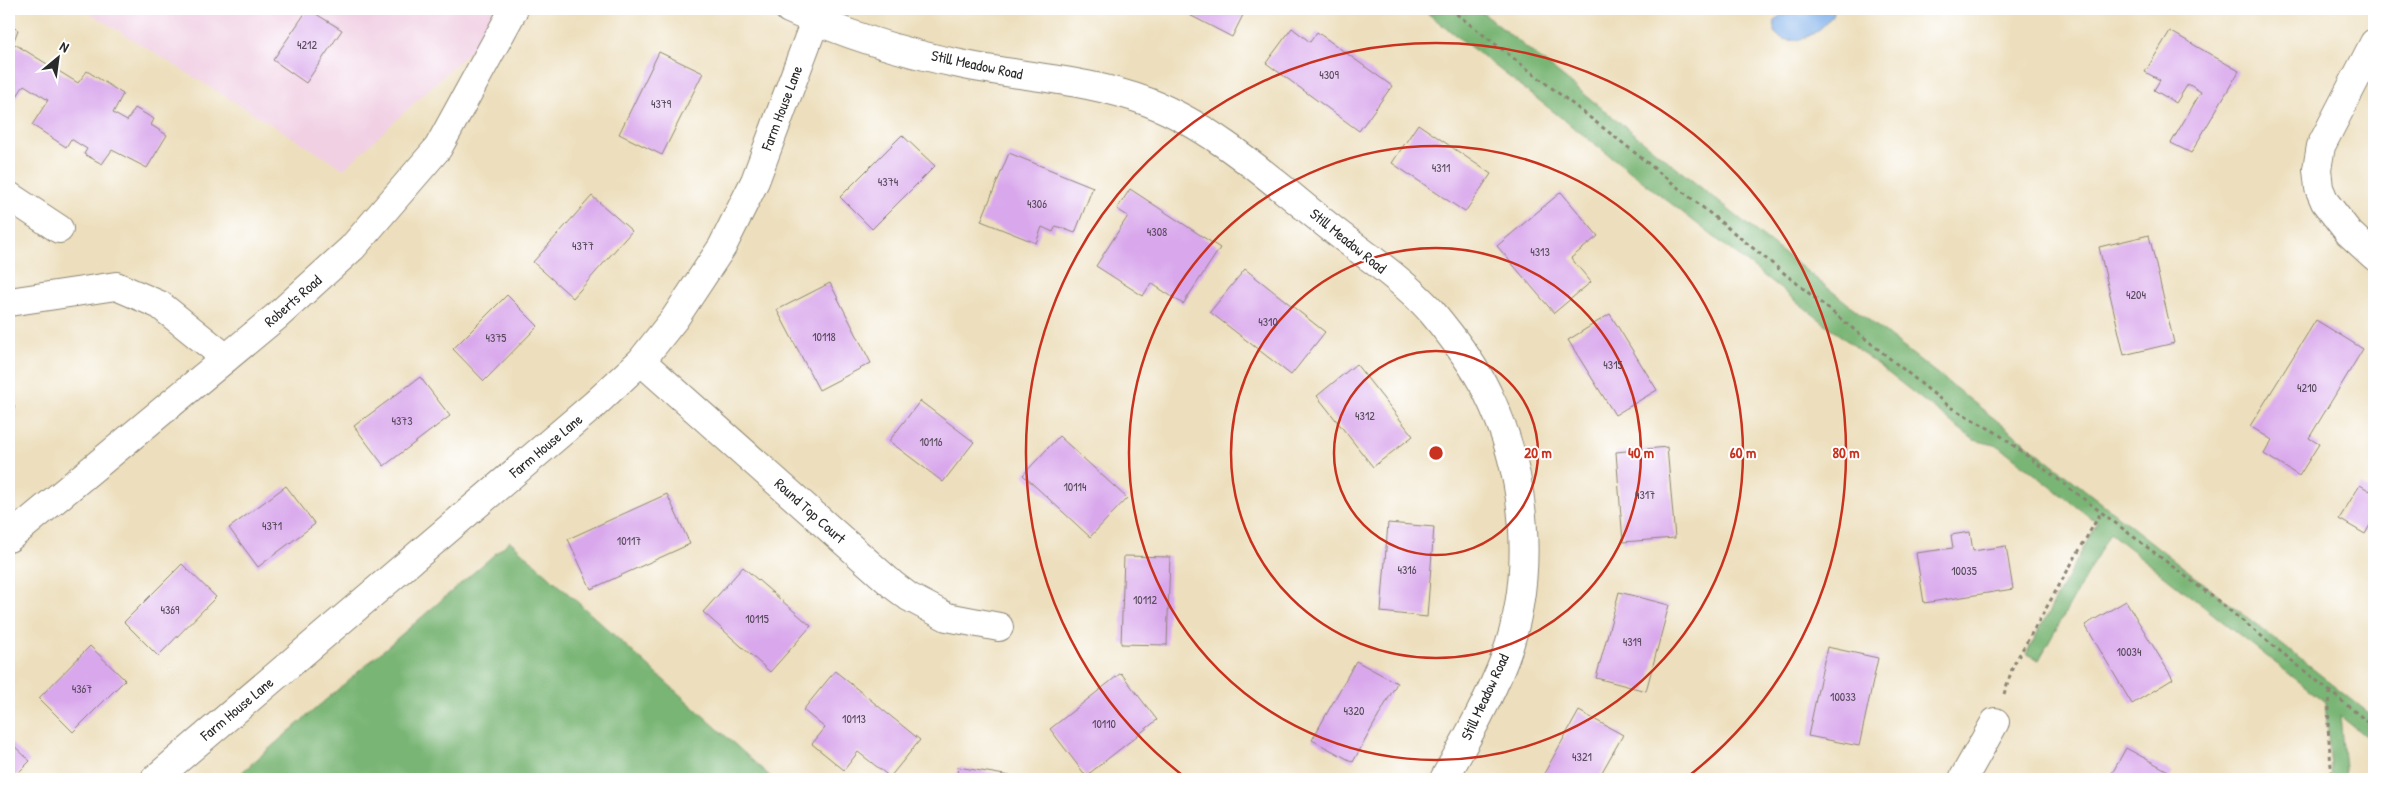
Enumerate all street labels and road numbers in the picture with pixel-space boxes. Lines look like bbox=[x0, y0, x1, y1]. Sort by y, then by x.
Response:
street label: Still Meadow Road bbox=[929, 45, 1025, 84]
street label: Farm House Lane bbox=[755, 62, 807, 154]
street label: Still Meadow Road bbox=[1306, 203, 1391, 278]
street label: Roberts Road bbox=[259, 270, 326, 331]
street label: Farm House Lane bbox=[504, 409, 587, 483]
street label: Round Top Court bbox=[770, 473, 851, 549]
street label: Still Meadow Road bbox=[1455, 650, 1514, 743]
street label: Farm House Lane bbox=[195, 672, 278, 746]

